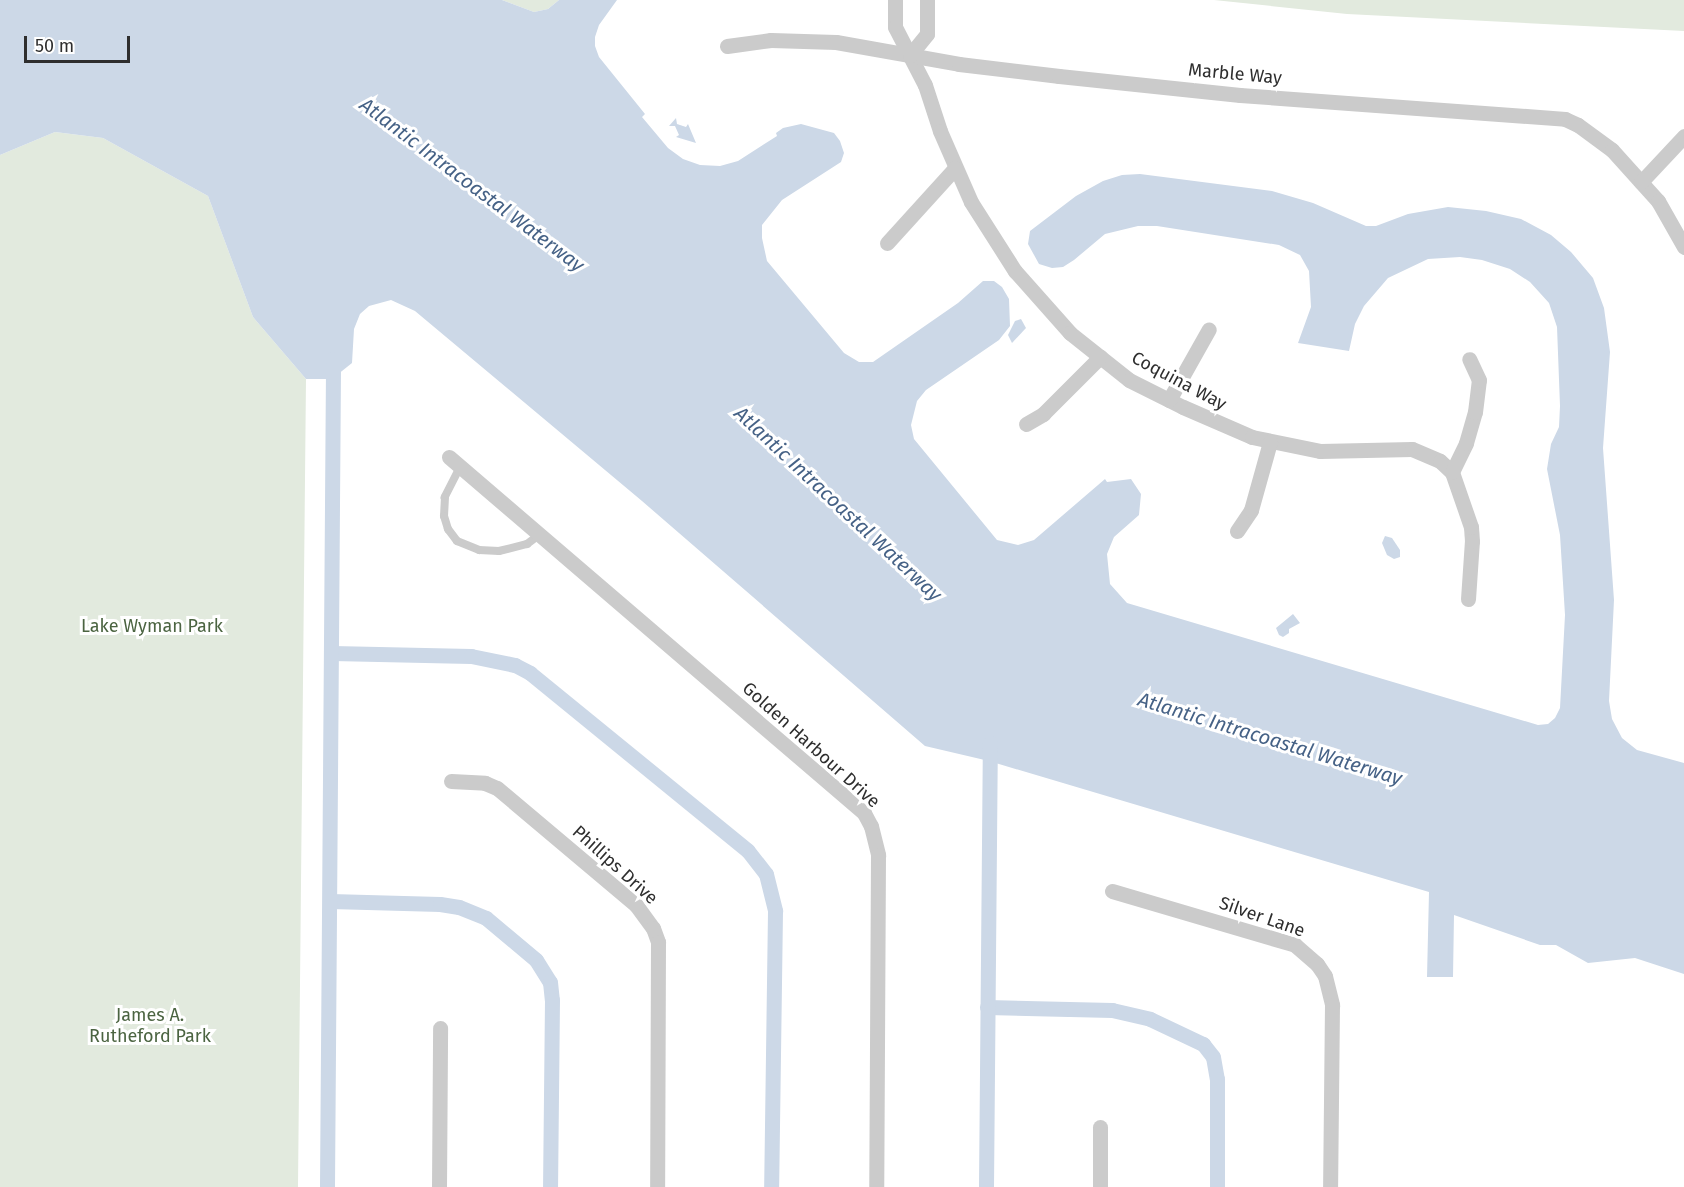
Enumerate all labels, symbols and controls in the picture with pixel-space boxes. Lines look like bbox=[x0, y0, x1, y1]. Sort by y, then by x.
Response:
scale bar bbox=[27, 24, 134, 62]
text: 50 m bbox=[35, 35, 74, 57]
street label: Marble Way bbox=[1187, 59, 1283, 89]
water label: Atlantic Intracoastal Waterway bbox=[355, 93, 589, 277]
street label: Coquina Way bbox=[1128, 347, 1230, 415]
water label: Atlantic Intracoastal Waterway bbox=[729, 402, 947, 606]
park label: Lake Wyman Park bbox=[81, 615, 223, 637]
street label: Golden Harbour Drive bbox=[738, 678, 884, 812]
water label: Atlantic Intracoastal Waterway bbox=[1135, 687, 1405, 791]
street label: Phillips Drive bbox=[568, 821, 662, 909]
street label: Silver Lane bbox=[1216, 892, 1308, 942]
park label: James A. Rutheford Park bbox=[89, 1005, 211, 1048]

